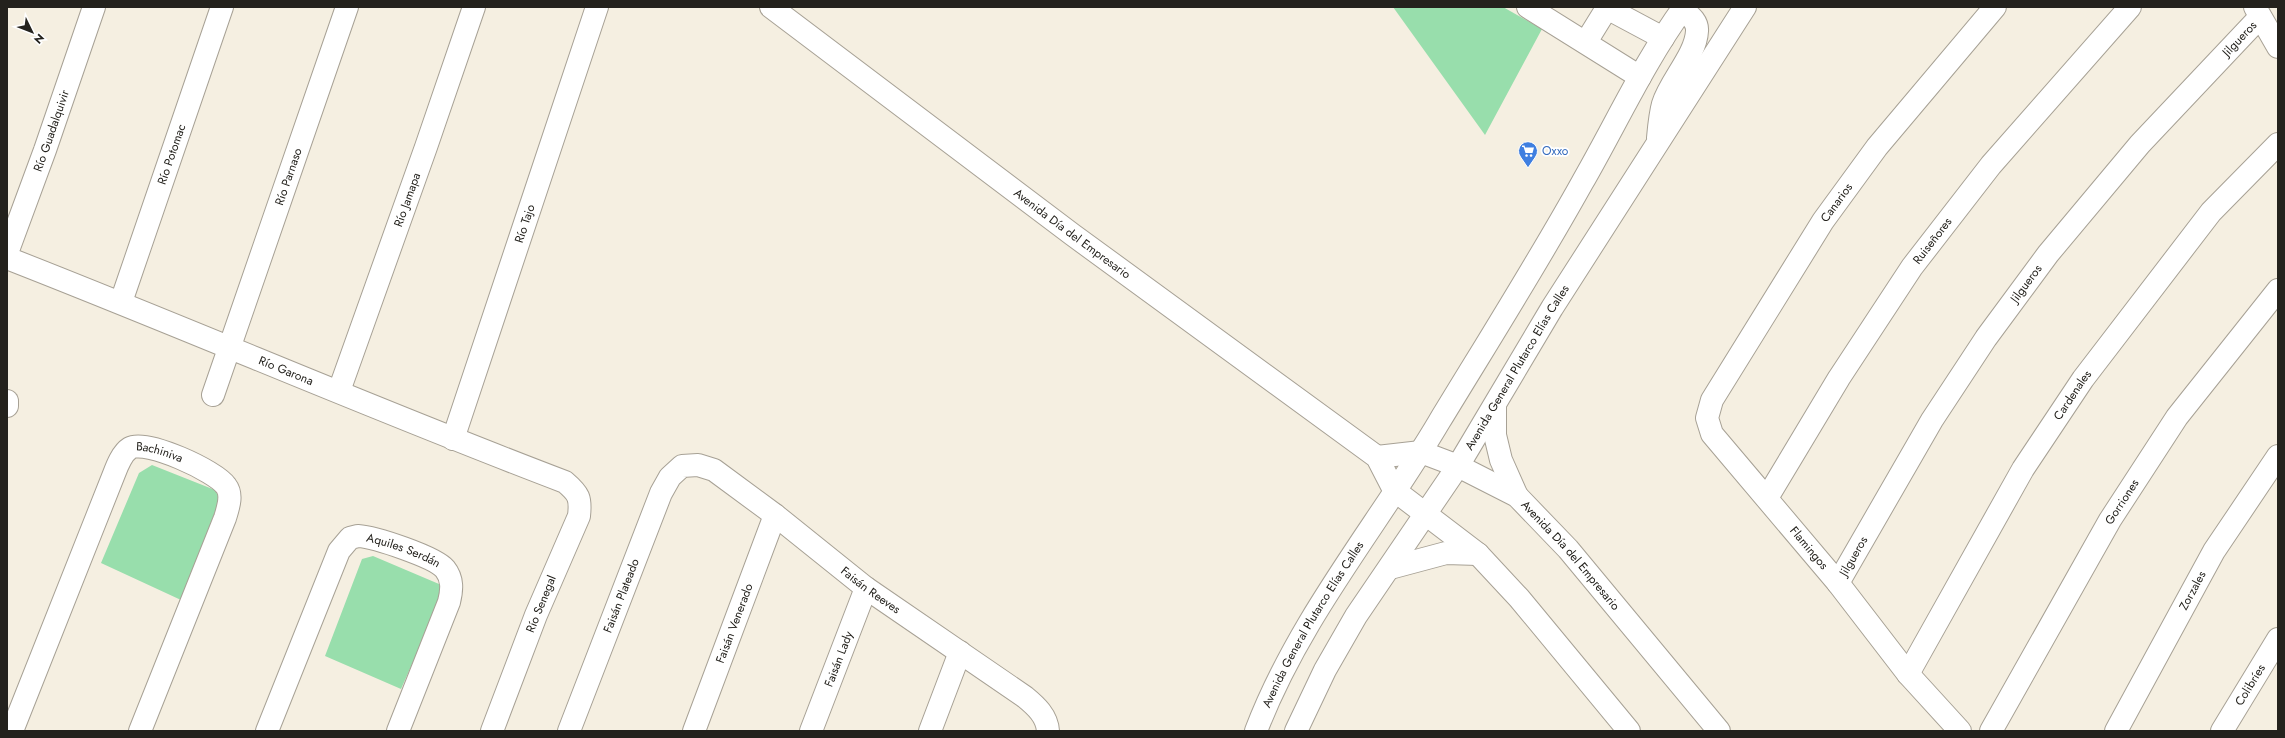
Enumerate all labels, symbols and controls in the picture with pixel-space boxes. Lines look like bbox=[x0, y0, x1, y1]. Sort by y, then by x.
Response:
north arrow bbox=[12, 12, 52, 52]
street label: Jilgueros bbox=[2217, 17, 2261, 62]
text: N bbox=[30, 30, 48, 47]
street label: Río Guadalquivir bbox=[29, 87, 74, 174]
street label: Río Potomac bbox=[153, 121, 190, 187]
supermarket icon: Oxxo bbox=[1517, 140, 1539, 168]
place label: Oxxo bbox=[1542, 142, 1569, 160]
street label: Río Parnaso bbox=[270, 145, 307, 208]
street label: Río Jamapa bbox=[389, 170, 425, 229]
street label: Canarios bbox=[1816, 179, 1857, 226]
street label: Avenida Día del Empresario bbox=[1010, 184, 1135, 284]
street label: Río Tajo bbox=[510, 202, 540, 245]
street label: Ruiseñores bbox=[1908, 213, 1956, 268]
street label: Jilgueros bbox=[2005, 261, 2046, 308]
street label: Avenida General Plutarco Elías Calles bbox=[1460, 281, 1574, 454]
street label: Río Garona bbox=[256, 352, 316, 390]
street label: Cardenales bbox=[2049, 366, 2096, 424]
street label: Bachiniva bbox=[136, 437, 186, 467]
street label: Gorriones bbox=[2100, 475, 2143, 528]
street label: Avenida Día del Empresario bbox=[1517, 496, 1625, 615]
street label: Flamingos bbox=[1786, 522, 1833, 574]
street label: Aquiles Serdán bbox=[365, 529, 444, 572]
street label: Jilgueros bbox=[1834, 533, 1872, 581]
street label: Avenida General Plutarco Elías Calles bbox=[1258, 537, 1368, 711]
street label: Faisán Plateado bbox=[599, 555, 644, 636]
street label: Faisán Reeves bbox=[837, 562, 904, 618]
street label: Zorzales bbox=[2174, 567, 2211, 613]
street label: Río Senegal bbox=[521, 573, 561, 635]
street label: Faisán Venerado bbox=[711, 580, 758, 666]
street label: Faisán Lady bbox=[820, 628, 858, 690]
street label: Colibríes bbox=[2230, 660, 2270, 709]

